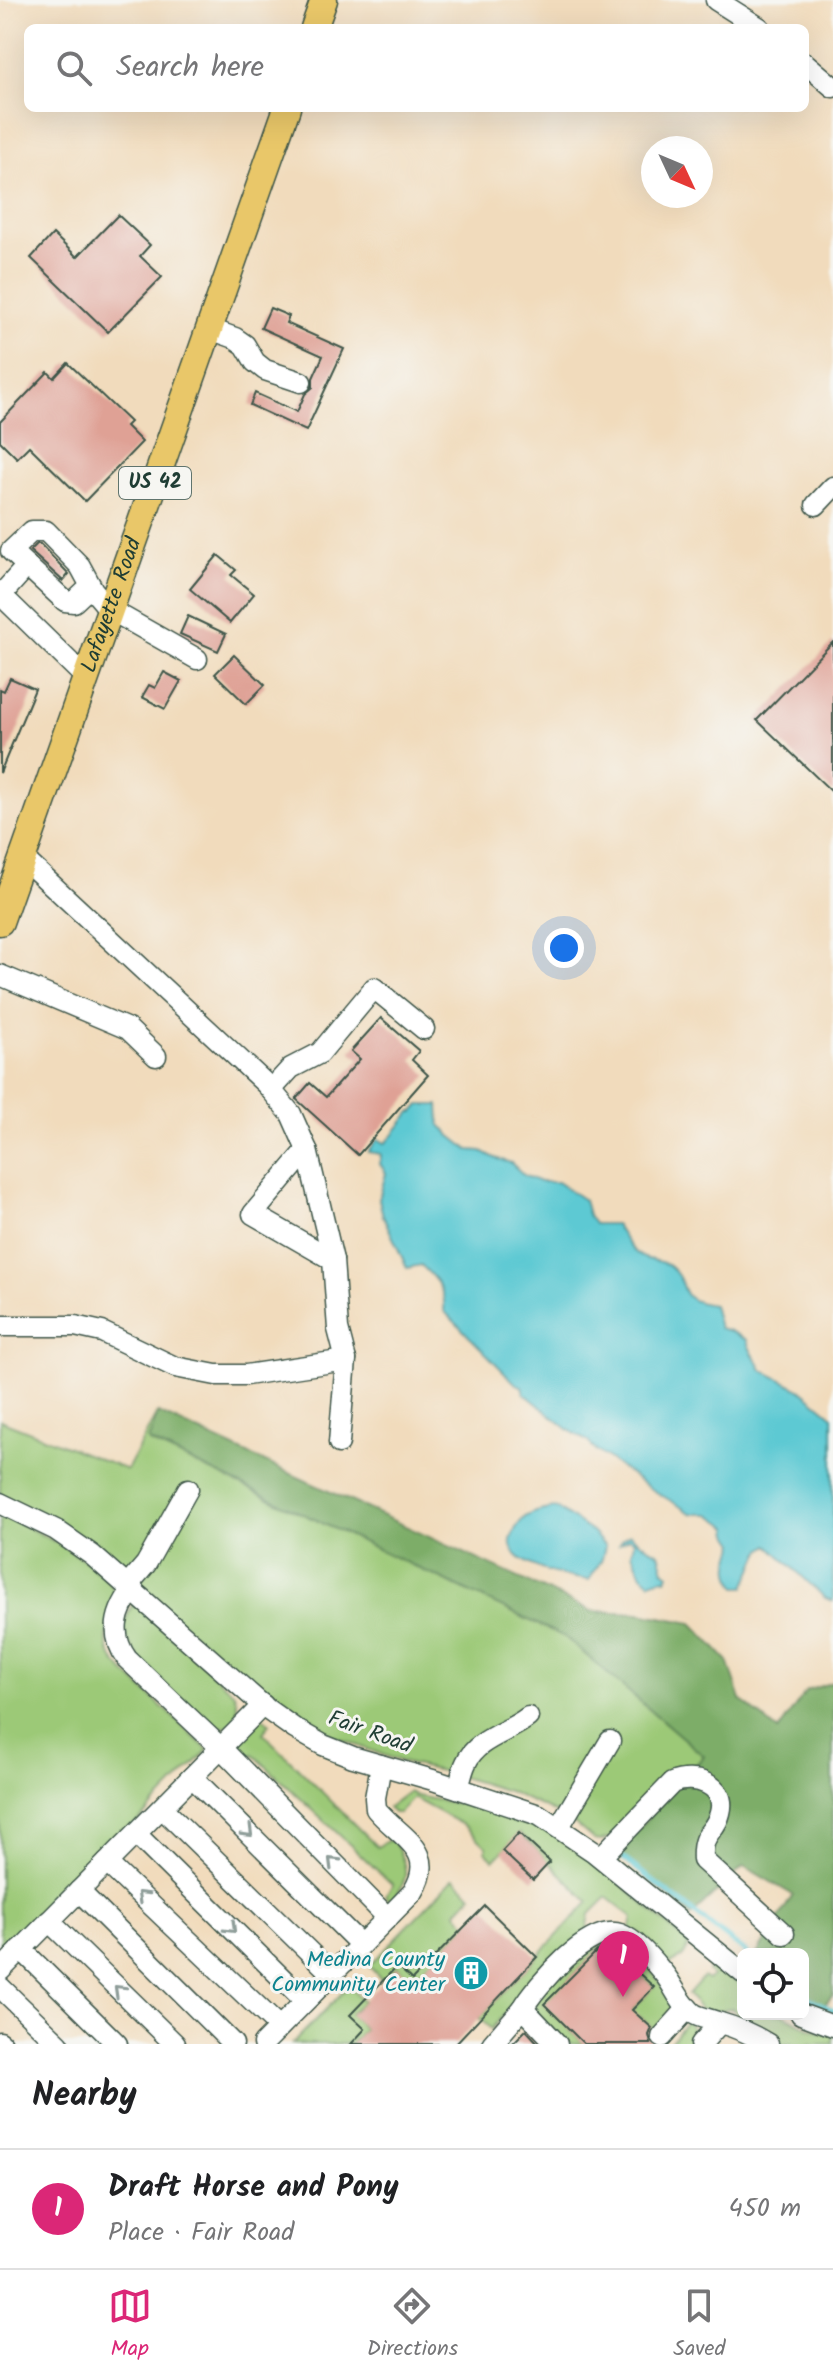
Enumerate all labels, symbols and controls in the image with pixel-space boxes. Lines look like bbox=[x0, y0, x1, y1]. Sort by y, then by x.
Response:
search box bbox=[24, 24, 809, 112]
text: Search here bbox=[116, 44, 264, 92]
icon: search bbox=[52, 46, 96, 90]
north arrow bbox=[641, 136, 713, 208]
road number: US 42 bbox=[119, 467, 191, 499]
street label: Lafayette Road bbox=[72, 532, 152, 677]
your location bbox=[544, 928, 584, 968]
street label: Fair Road bbox=[323, 1702, 418, 1765]
one-way arrow bbox=[239, 1823, 253, 1837]
one-way arrow bbox=[328, 1857, 343, 1871]
one-way arrow bbox=[136, 1892, 151, 1906]
one-way arrow bbox=[222, 1919, 236, 1933]
pin: 1 bbox=[597, 1931, 649, 1997]
place label: Medina County Community Center bbox=[271, 1943, 447, 2003]
map controls bbox=[737, 1948, 809, 2020]
button: locate bbox=[737, 1948, 809, 2020]
building icon: Medina County Community Center bbox=[452, 1954, 490, 1992]
one-way arrow bbox=[114, 1984, 128, 1999]
text: Nearby bbox=[32, 2069, 137, 2123]
text: Draft Horse and Pony bbox=[108, 2164, 399, 2212]
text: 1 bbox=[54, 2188, 62, 2230]
text: 450 m bbox=[729, 2188, 801, 2230]
text: Place · Fair Road bbox=[108, 2212, 294, 2254]
tab: Map bbox=[108, 2284, 152, 2367]
tab: Directions bbox=[367, 2284, 458, 2367]
tab: Saved bbox=[673, 2284, 725, 2367]

